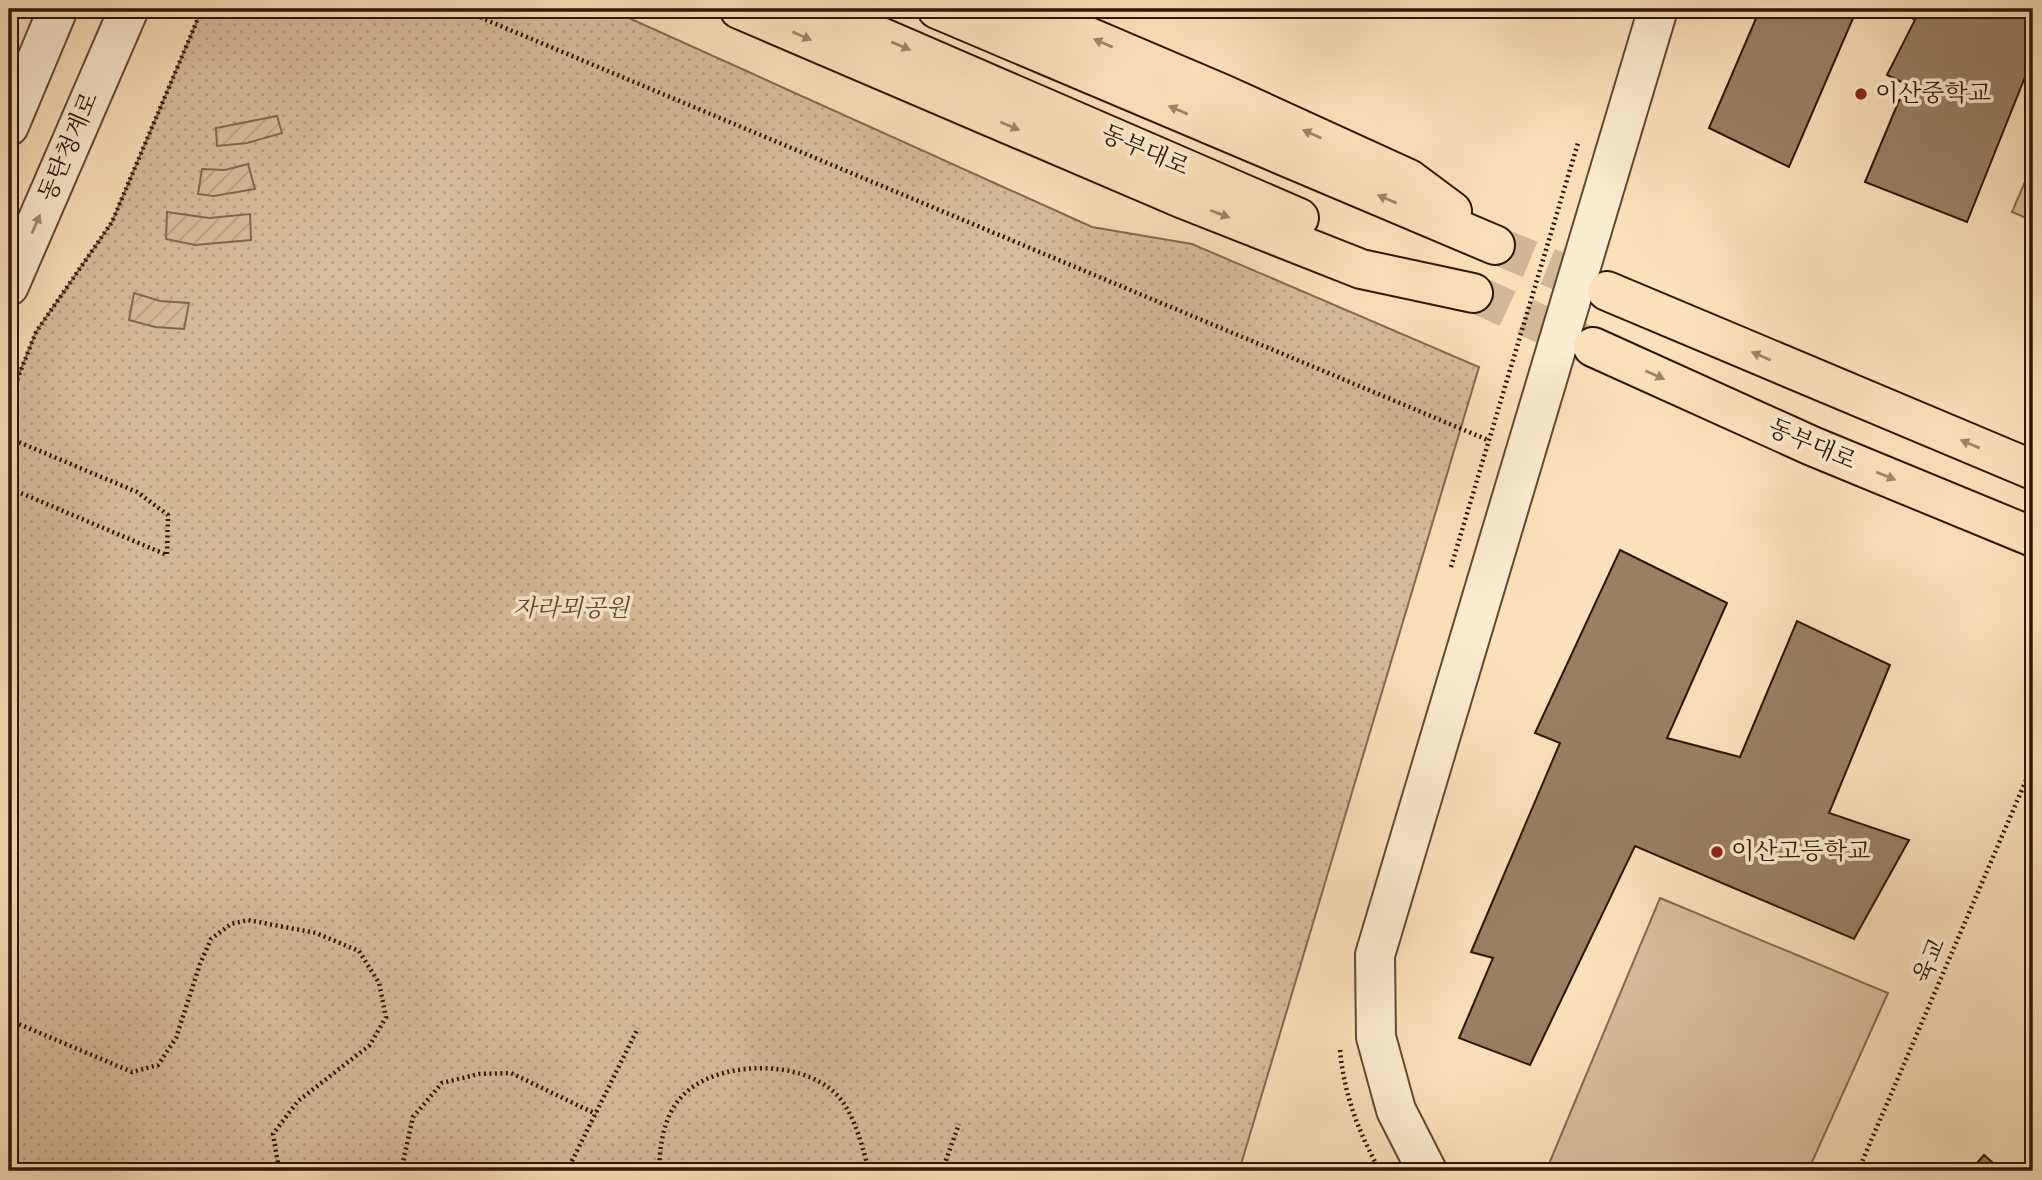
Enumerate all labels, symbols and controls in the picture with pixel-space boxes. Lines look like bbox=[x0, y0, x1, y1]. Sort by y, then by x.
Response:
one-way arrow bbox=[791, 31, 812, 42]
one-way arrow bbox=[1093, 37, 1114, 48]
one-way arrow bbox=[891, 40, 912, 51]
place label: 이산중학교 bbox=[1875, 79, 1991, 109]
marker: 이산중학교 bbox=[1853, 86, 1869, 102]
street label: 동탄청계로 bbox=[33, 88, 105, 206]
one-way arrow bbox=[1167, 105, 1188, 116]
street label: 동부대로 bbox=[1096, 119, 1194, 183]
one-way arrow bbox=[1000, 121, 1021, 132]
one-way arrow bbox=[1302, 129, 1322, 140]
one-way arrow bbox=[1377, 193, 1397, 205]
one-way arrow bbox=[1210, 208, 1231, 219]
one-way arrow bbox=[31, 213, 42, 234]
one-way arrow bbox=[1750, 350, 1771, 361]
one-way arrow bbox=[1645, 370, 1666, 381]
street label: 동부대로 bbox=[1763, 413, 1861, 477]
one-way arrow bbox=[1960, 438, 1981, 449]
one-way arrow bbox=[1876, 471, 1897, 482]
park label: 자라뫼공원 bbox=[513, 594, 631, 624]
place label: 이산고등학교 bbox=[1731, 837, 1870, 867]
marker: 이산고등학교 bbox=[1709, 844, 1725, 860]
street label: 육교 bbox=[1907, 934, 1953, 988]

